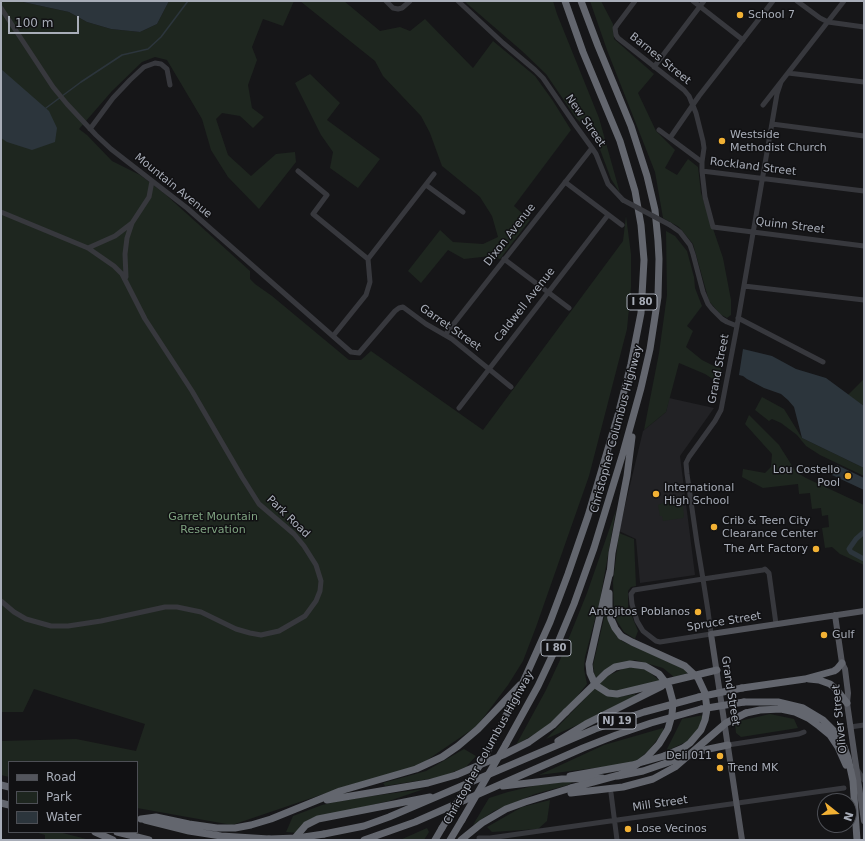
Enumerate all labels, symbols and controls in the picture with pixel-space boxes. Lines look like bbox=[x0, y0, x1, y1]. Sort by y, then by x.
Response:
scale bar bbox=[10, 8, 81, 34]
place label: School 7 bbox=[748, 8, 795, 22]
marker: School 7 bbox=[735, 10, 745, 20]
text: 100 m bbox=[15, 16, 53, 30]
street label: Barnes Street bbox=[627, 30, 693, 88]
street label: New Street bbox=[562, 92, 608, 150]
place label: Westside Methodist Church bbox=[730, 128, 827, 154]
marker: Westside Methodist Church bbox=[717, 136, 727, 146]
street label: Mountain Avenue bbox=[132, 151, 214, 221]
street label: Rockland Street bbox=[709, 155, 797, 179]
street label: Dixon Avenue bbox=[481, 201, 539, 269]
street label: Quinn Street bbox=[755, 215, 825, 237]
street label: Caldwell Avenue bbox=[492, 265, 558, 345]
road number: I 80 bbox=[627, 294, 657, 310]
street label: Garret Street bbox=[417, 302, 483, 354]
street label: Grand Street bbox=[706, 333, 732, 405]
street label: Christopher Columbus Highway bbox=[588, 343, 646, 515]
place label: Lou Costello Pool bbox=[773, 463, 840, 489]
marker: Lou Costello Pool bbox=[843, 471, 853, 481]
place label: International High School bbox=[664, 481, 734, 507]
marker: International High School bbox=[651, 489, 661, 499]
street label: Park Road bbox=[264, 493, 312, 541]
park label: Garret Mountain Reservation bbox=[168, 510, 258, 536]
place label: Crib & Teen City Clearance Center bbox=[722, 514, 818, 540]
marker: Crib & Teen City Clearance Center bbox=[709, 522, 719, 532]
place label: The Art Factory bbox=[724, 542, 808, 556]
marker: The Art Factory bbox=[811, 544, 821, 554]
place label: Antojitos Poblanos bbox=[589, 605, 690, 619]
marker: Antojitos Poblanos bbox=[693, 607, 703, 617]
street label: Spruce Street bbox=[686, 610, 762, 634]
place label: Gulf bbox=[832, 628, 854, 642]
marker: Gulf bbox=[819, 630, 829, 640]
road number: I 80 bbox=[541, 640, 571, 656]
street label: Grand Street bbox=[718, 655, 742, 727]
street label: Christopher Columbus Highway bbox=[441, 669, 537, 827]
street label: Oliver Street bbox=[830, 684, 850, 754]
road number: NJ 19 bbox=[598, 713, 636, 729]
place label: Deli 011 bbox=[666, 749, 712, 763]
marker: Deli 011 bbox=[715, 751, 725, 761]
legend bbox=[8, 761, 138, 833]
place label: Trend MK bbox=[728, 761, 778, 775]
marker: Trend MK bbox=[715, 763, 725, 773]
text: Road bbox=[46, 770, 76, 784]
text: Park bbox=[46, 790, 72, 804]
north arrow bbox=[817, 793, 857, 833]
street label: Mill Street bbox=[632, 794, 688, 814]
text: Water bbox=[46, 810, 81, 824]
text: N bbox=[840, 810, 856, 823]
place label: Lose Vecinos bbox=[636, 822, 707, 836]
marker: Lose Vecinos bbox=[623, 824, 633, 834]

